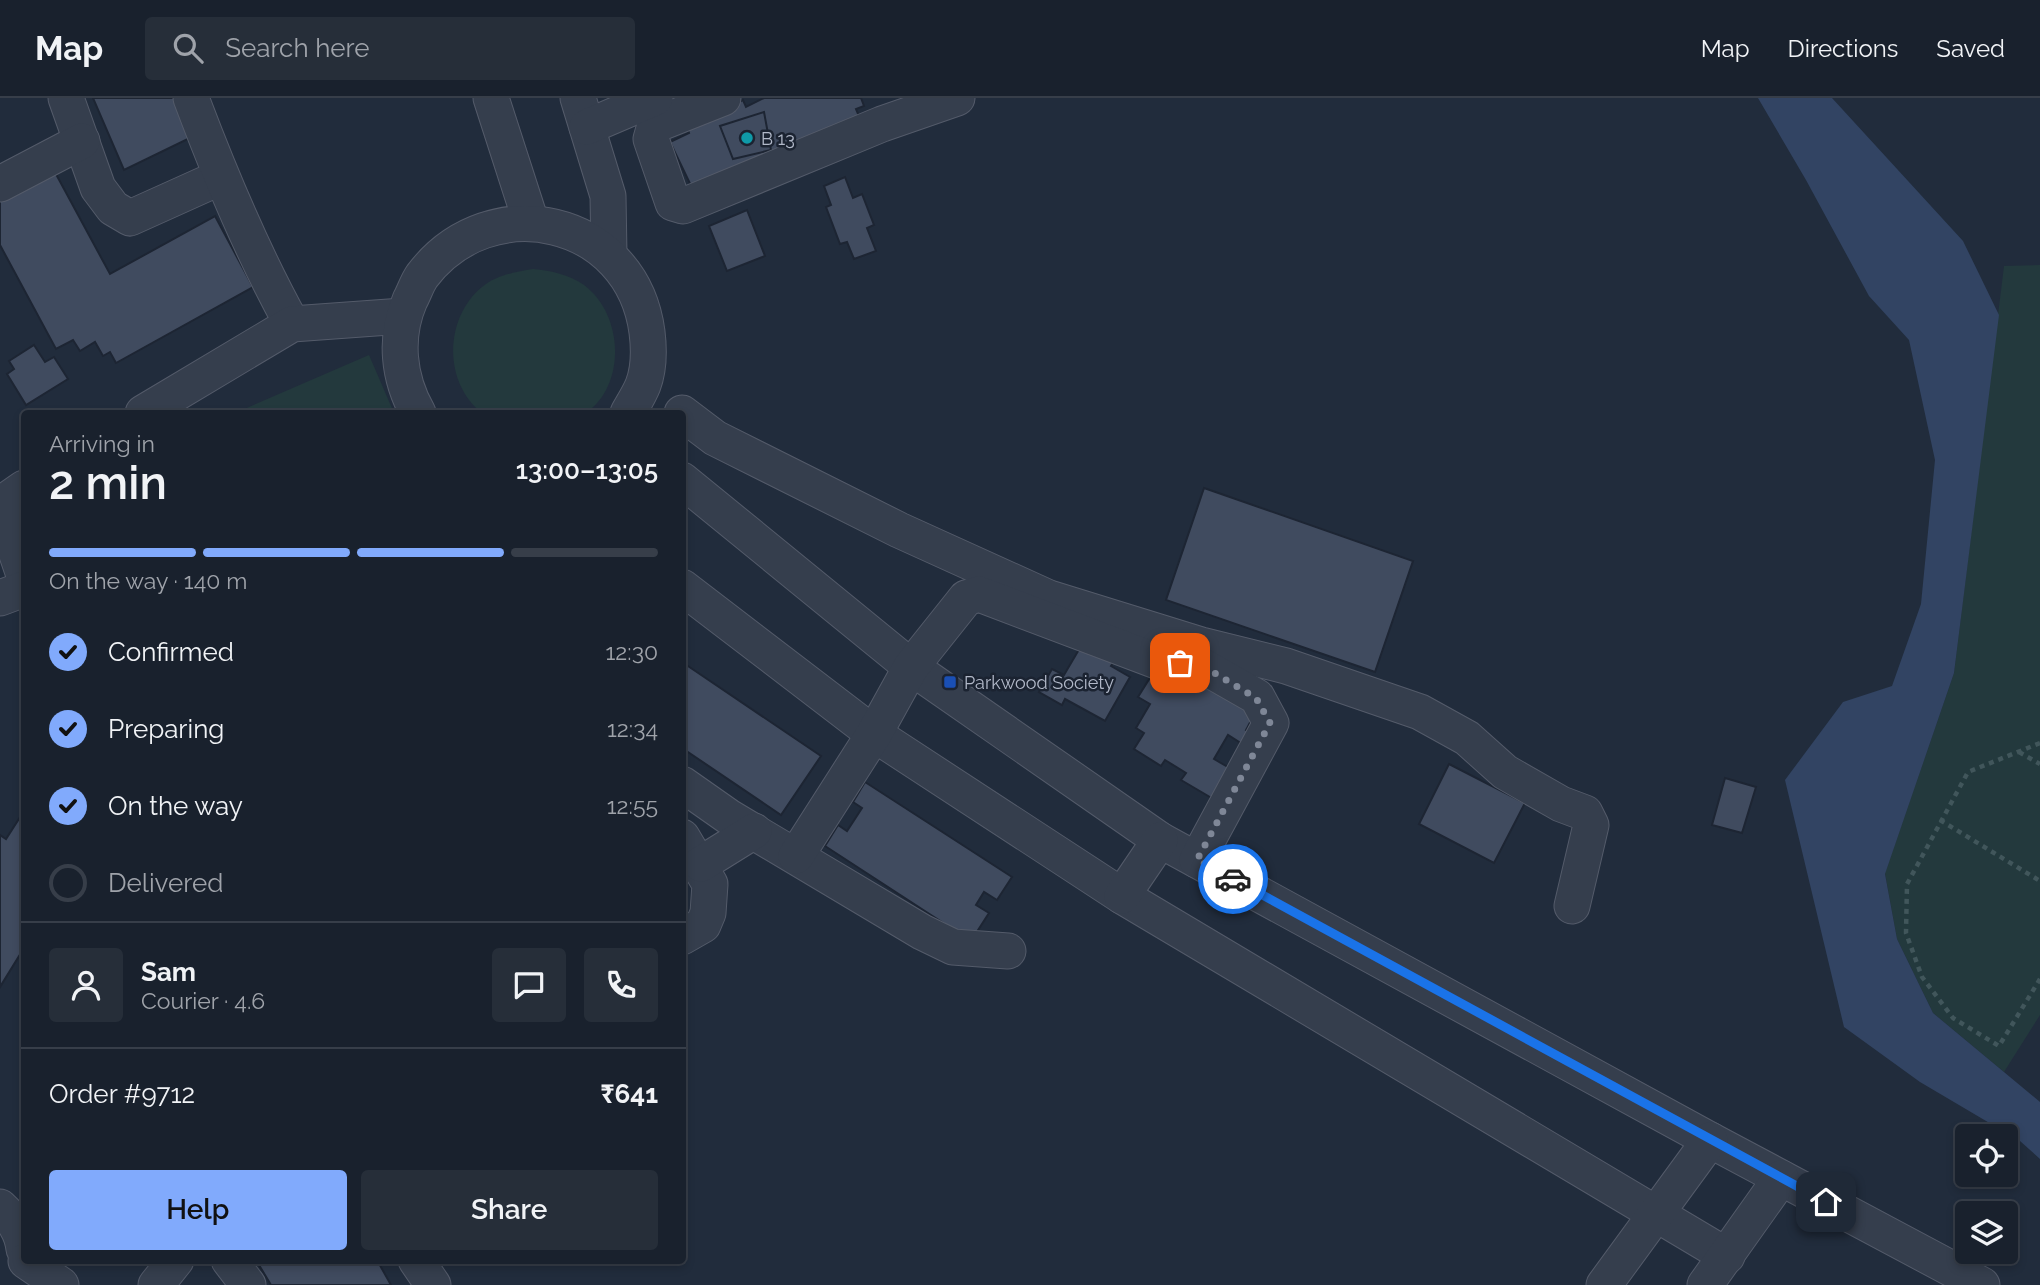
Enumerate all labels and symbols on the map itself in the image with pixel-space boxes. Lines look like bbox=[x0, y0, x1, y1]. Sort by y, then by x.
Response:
place label: B 13 bbox=[761, 128, 795, 149]
marker: B 13 bbox=[739, 130, 755, 146]
pin bbox=[1150, 633, 1210, 693]
place label: Parkwood Society bbox=[964, 672, 1114, 693]
marker: Parkwood Society bbox=[942, 674, 958, 690]
courier bbox=[1198, 844, 1268, 914]
pin bbox=[1796, 1172, 1856, 1232]

